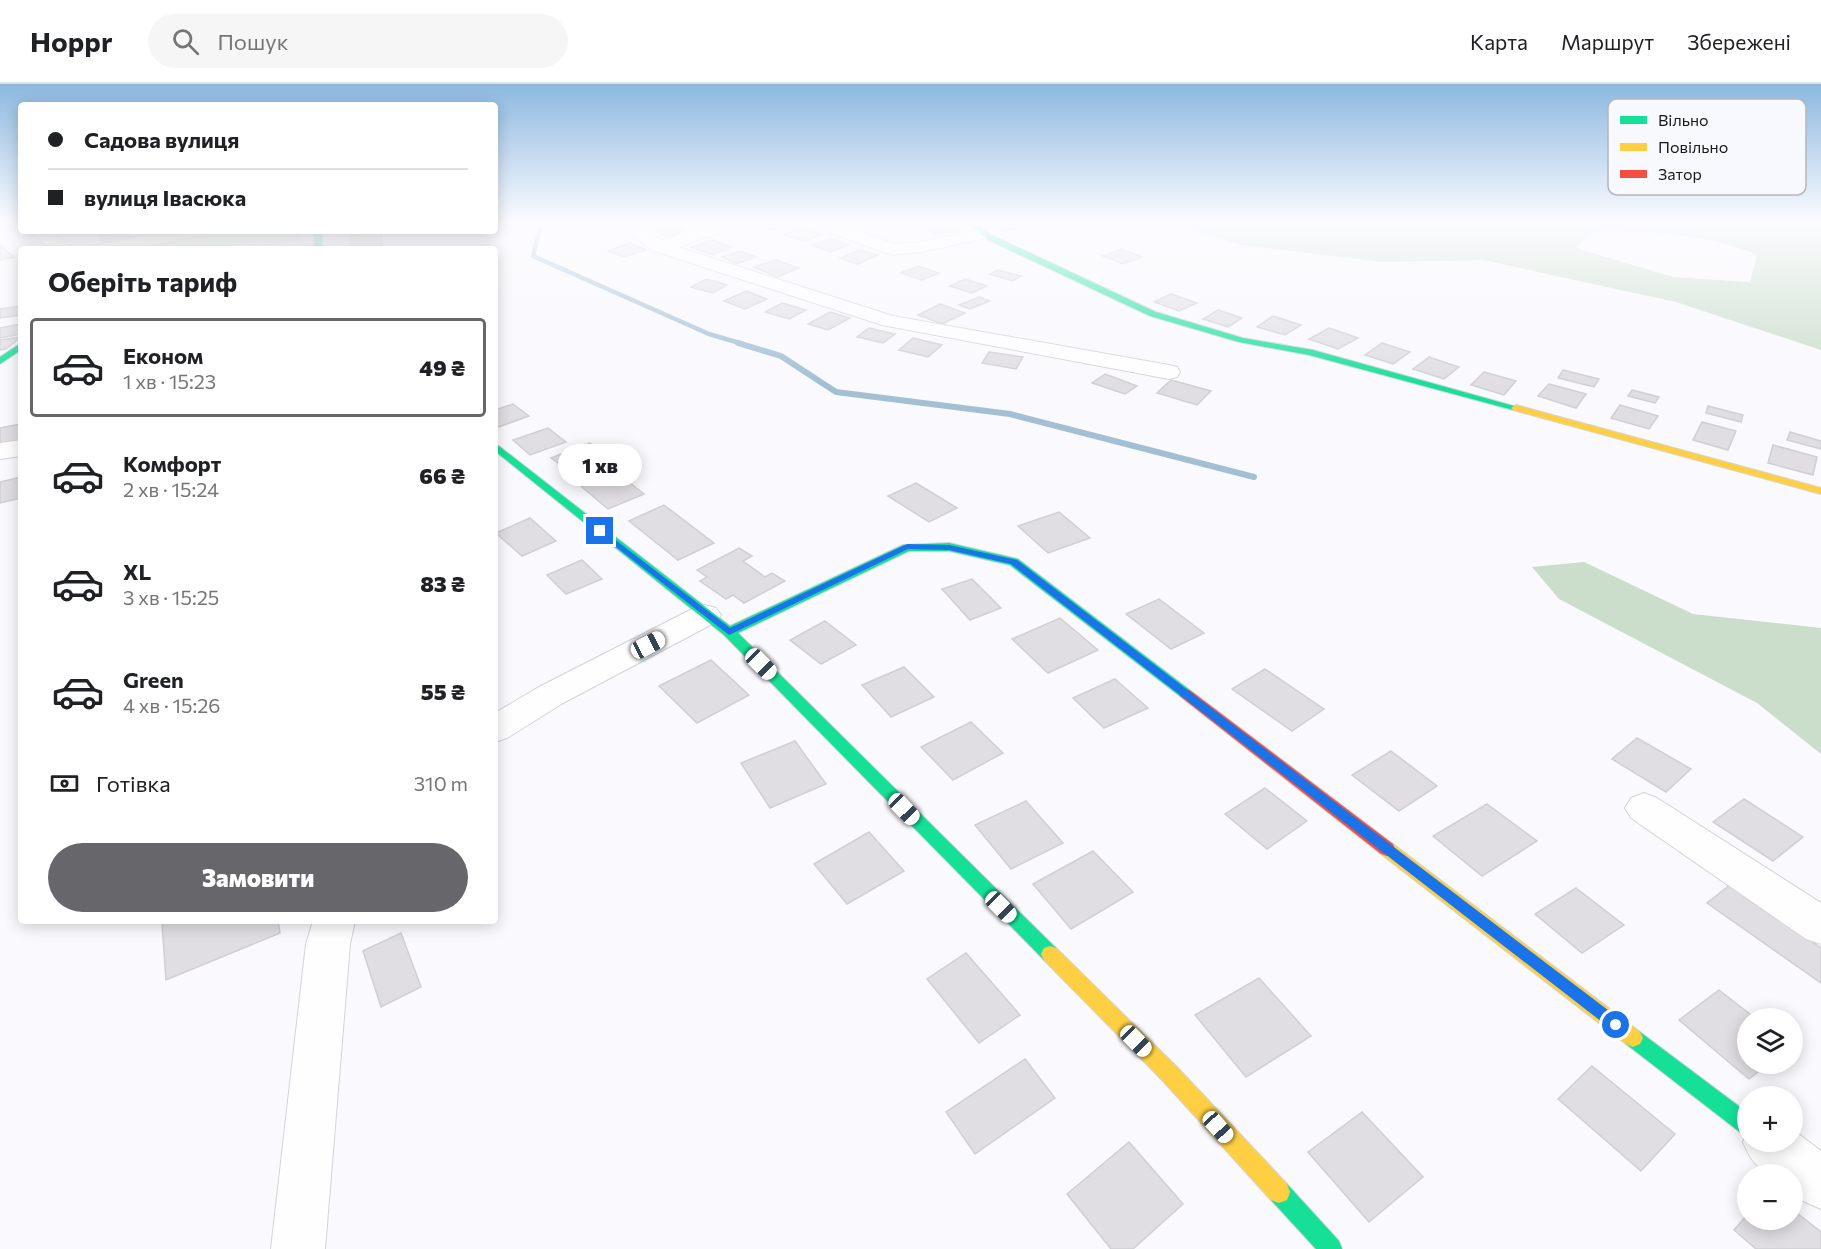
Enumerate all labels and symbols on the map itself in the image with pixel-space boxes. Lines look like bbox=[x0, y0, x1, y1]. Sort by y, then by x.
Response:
legend bbox=[1608, 99, 1806, 195]
text: Вільно bbox=[1658, 110, 1709, 129]
text: Повільно bbox=[1658, 137, 1728, 156]
text: Затор bbox=[1658, 164, 1702, 183]
callout: 1 хв bbox=[558, 444, 642, 486]
route end bbox=[586, 517, 613, 544]
car bbox=[628, 629, 668, 661]
car bbox=[742, 645, 780, 683]
car bbox=[885, 790, 923, 828]
car bbox=[982, 888, 1020, 926]
route start bbox=[1602, 1011, 1629, 1038]
car bbox=[1117, 1022, 1155, 1060]
car bbox=[1199, 1108, 1237, 1146]

